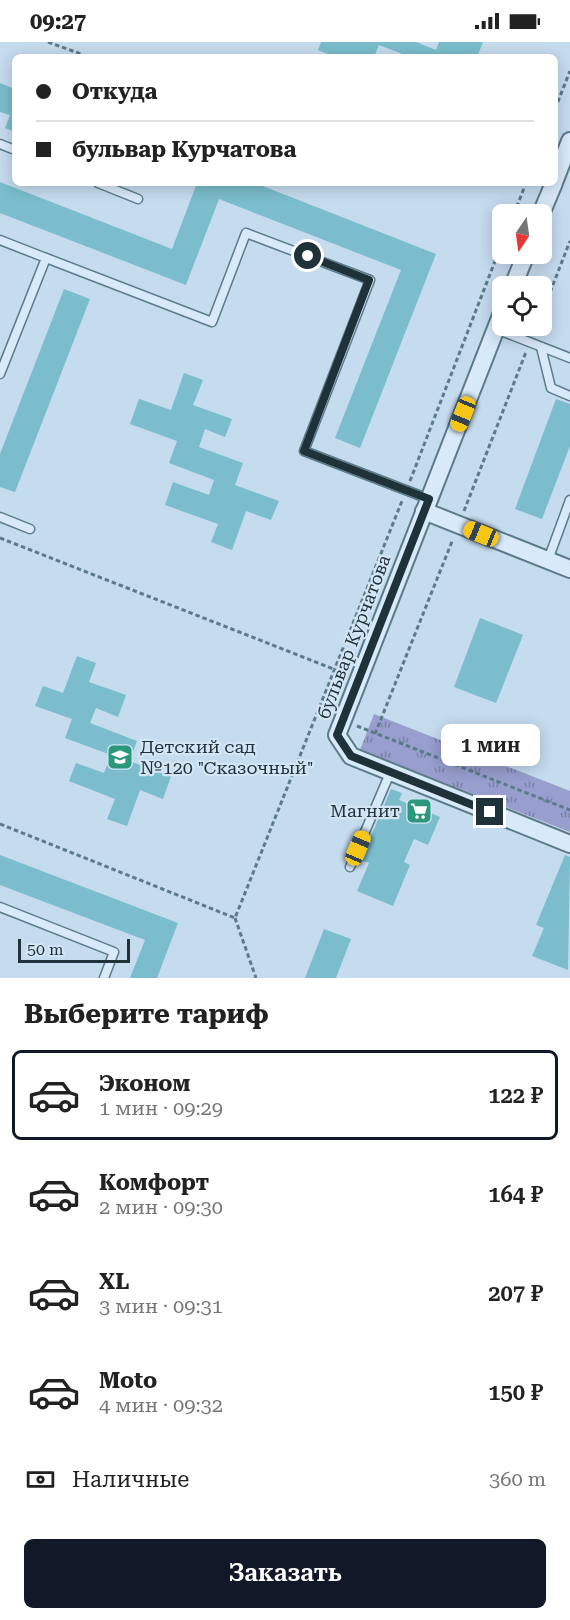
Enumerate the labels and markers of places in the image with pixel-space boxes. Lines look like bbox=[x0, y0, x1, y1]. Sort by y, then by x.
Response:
place label: Детский сад №120 "Сказочный" bbox=[140, 736, 314, 778]
school or university icon: Детский сад №120 "Сказочный" bbox=[105, 742, 135, 772]
supermarket icon: Магнит bbox=[404, 796, 434, 826]
place label: Магнит bbox=[330, 800, 400, 821]

